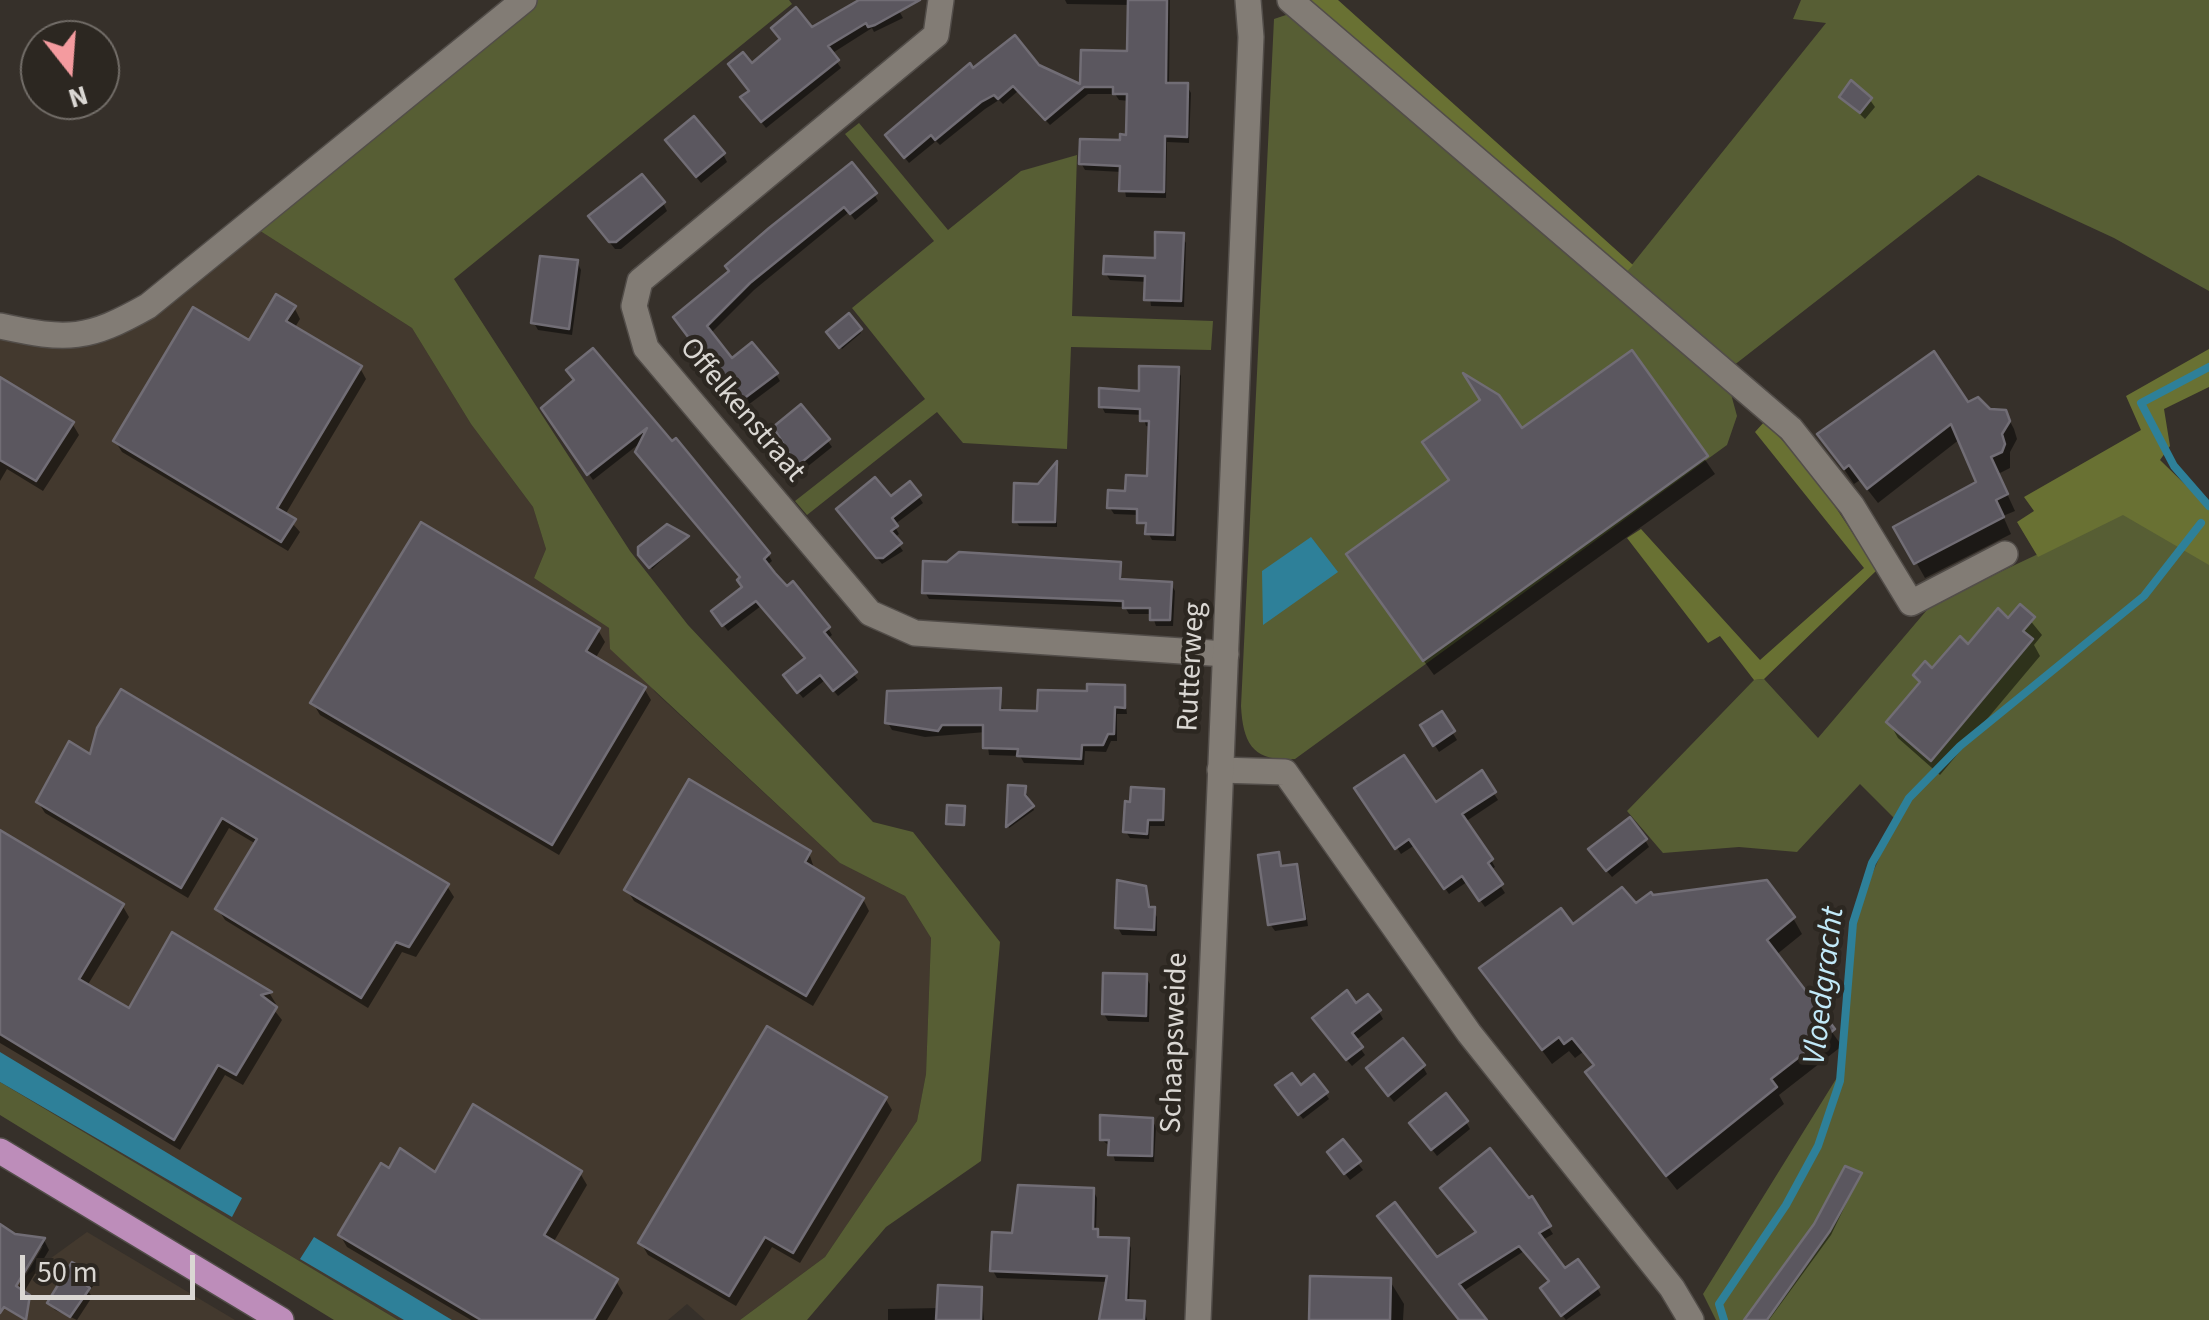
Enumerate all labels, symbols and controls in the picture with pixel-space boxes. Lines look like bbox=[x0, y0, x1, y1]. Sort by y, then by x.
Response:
north arrow bbox=[20, 20, 120, 120]
text: N bbox=[63, 75, 93, 119]
street label: Offelkenstraat bbox=[670, 332, 812, 490]
street label: Rutterweg bbox=[1172, 601, 1214, 733]
water label: Vloedgracht bbox=[1797, 905, 1855, 1067]
street label: Schaapsweide bbox=[1155, 952, 1197, 1134]
scale bar bbox=[25, 1235, 200, 1297]
text: 50 m bbox=[37, 1251, 98, 1294]

